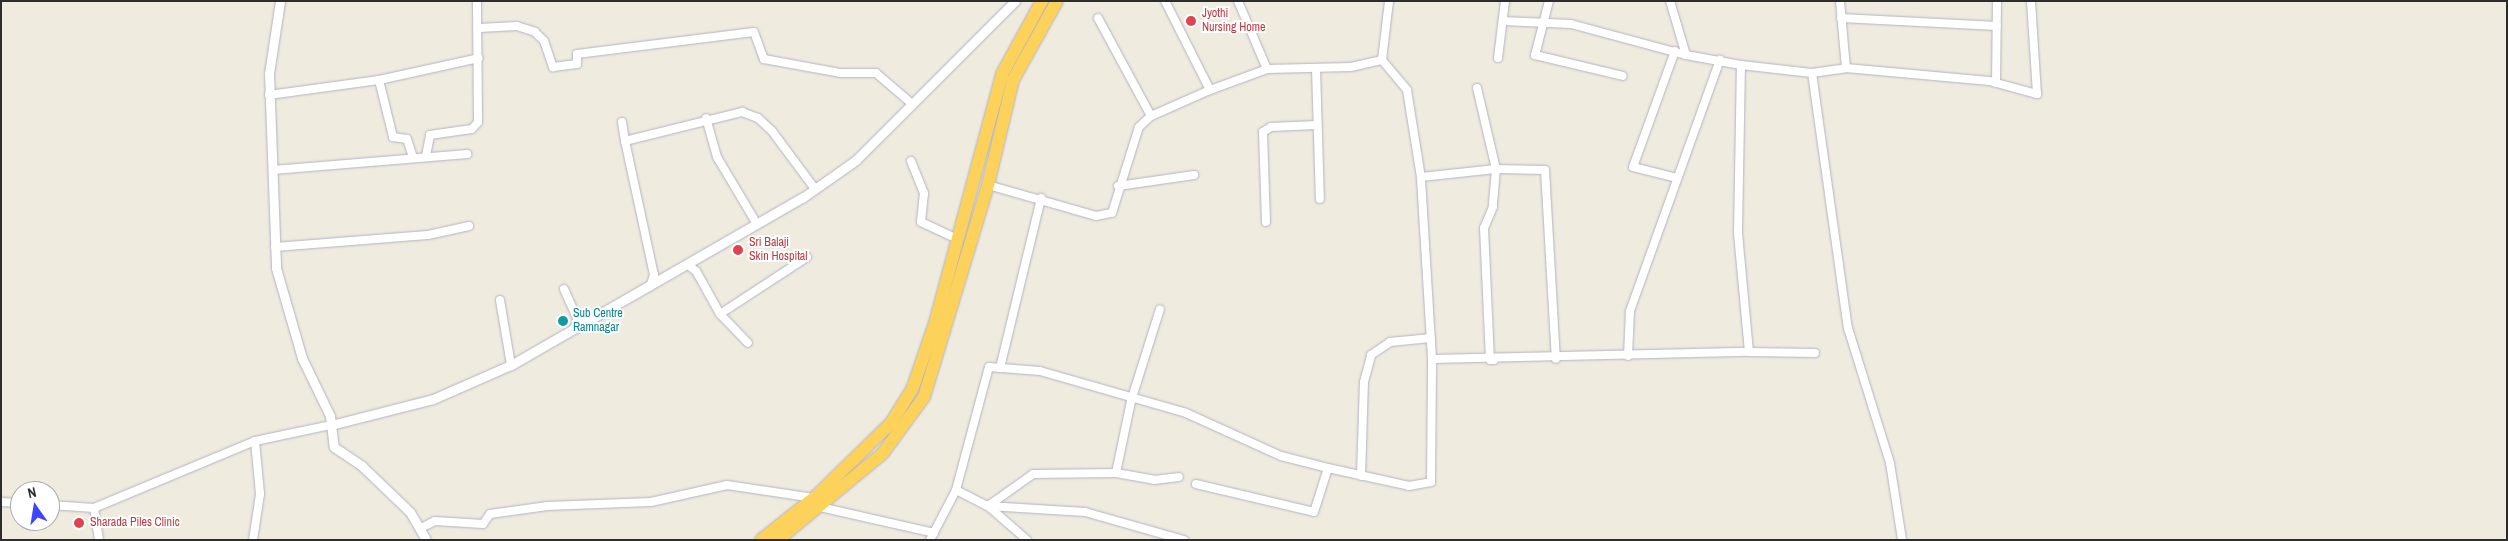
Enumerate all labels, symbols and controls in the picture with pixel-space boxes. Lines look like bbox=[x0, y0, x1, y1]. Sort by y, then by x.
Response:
place label: Jyothi Nursing Home bbox=[1202, 7, 1265, 35]
marker: Jyothi Nursing Home bbox=[1184, 14, 1198, 28]
place label: Sri Balaji Skin Hospital bbox=[749, 236, 808, 264]
marker: Sri Balaji Skin Hospital bbox=[731, 243, 745, 257]
place label: Sub Centre Ramnagar bbox=[573, 307, 623, 335]
marker: Sub Centre Ramnagar bbox=[557, 315, 569, 327]
north arrow bbox=[10, 481, 60, 531]
text: N bbox=[26, 483, 38, 502]
marker: Sharada Piles Clinic bbox=[72, 516, 86, 530]
place label: Sharada Piles Clinic bbox=[90, 516, 180, 530]

